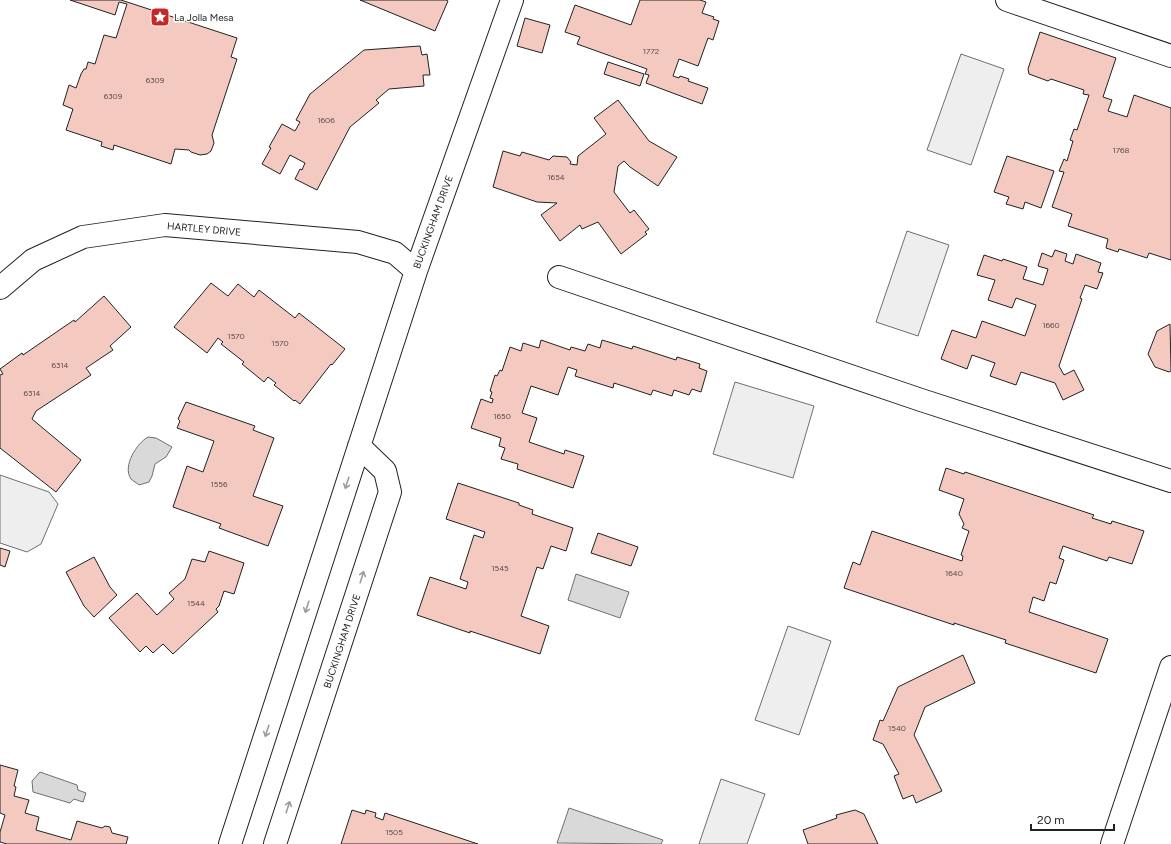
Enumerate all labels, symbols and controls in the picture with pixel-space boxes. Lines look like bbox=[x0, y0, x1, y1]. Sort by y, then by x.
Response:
place icon: La Jolla Mesa bbox=[149, 6, 171, 28]
place label: La Jolla Mesa bbox=[174, 11, 233, 24]
house number: 1772 bbox=[643, 46, 659, 56]
house number: 6309 bbox=[146, 75, 165, 85]
house number: 6309 bbox=[104, 91, 123, 101]
house number: 1606 bbox=[317, 115, 335, 125]
house number: 1768 bbox=[1112, 145, 1130, 155]
house number: 1654 bbox=[547, 172, 565, 182]
street label: BUCKINGHAM DRIVE bbox=[410, 173, 456, 270]
street label: HARTLEY DRIVE bbox=[166, 219, 242, 239]
house number: 1660 bbox=[1042, 320, 1060, 330]
house number: 1570 bbox=[227, 331, 245, 341]
house number: 1570 bbox=[271, 338, 289, 348]
house number: 6314 bbox=[51, 360, 69, 370]
house number: 6314 bbox=[23, 388, 41, 398]
house number: 1650 bbox=[493, 411, 511, 421]
one-way arrow bbox=[343, 477, 350, 490]
house number: 1556 bbox=[210, 479, 228, 489]
house number: 1545 bbox=[491, 563, 509, 573]
house number: 1640 bbox=[945, 568, 963, 578]
one-way arrow bbox=[359, 570, 366, 583]
street label: BUCKINGHAM DRIVE bbox=[321, 592, 363, 690]
house number: 1544 bbox=[187, 598, 205, 608]
one-way arrow bbox=[303, 600, 310, 613]
house number: 1540 bbox=[888, 723, 906, 733]
one-way arrow bbox=[263, 724, 270, 737]
one-way arrow bbox=[285, 801, 292, 814]
scale bar bbox=[1031, 806, 1114, 832]
text: 20 m bbox=[1037, 813, 1065, 827]
house number: 1505 bbox=[385, 827, 403, 837]

